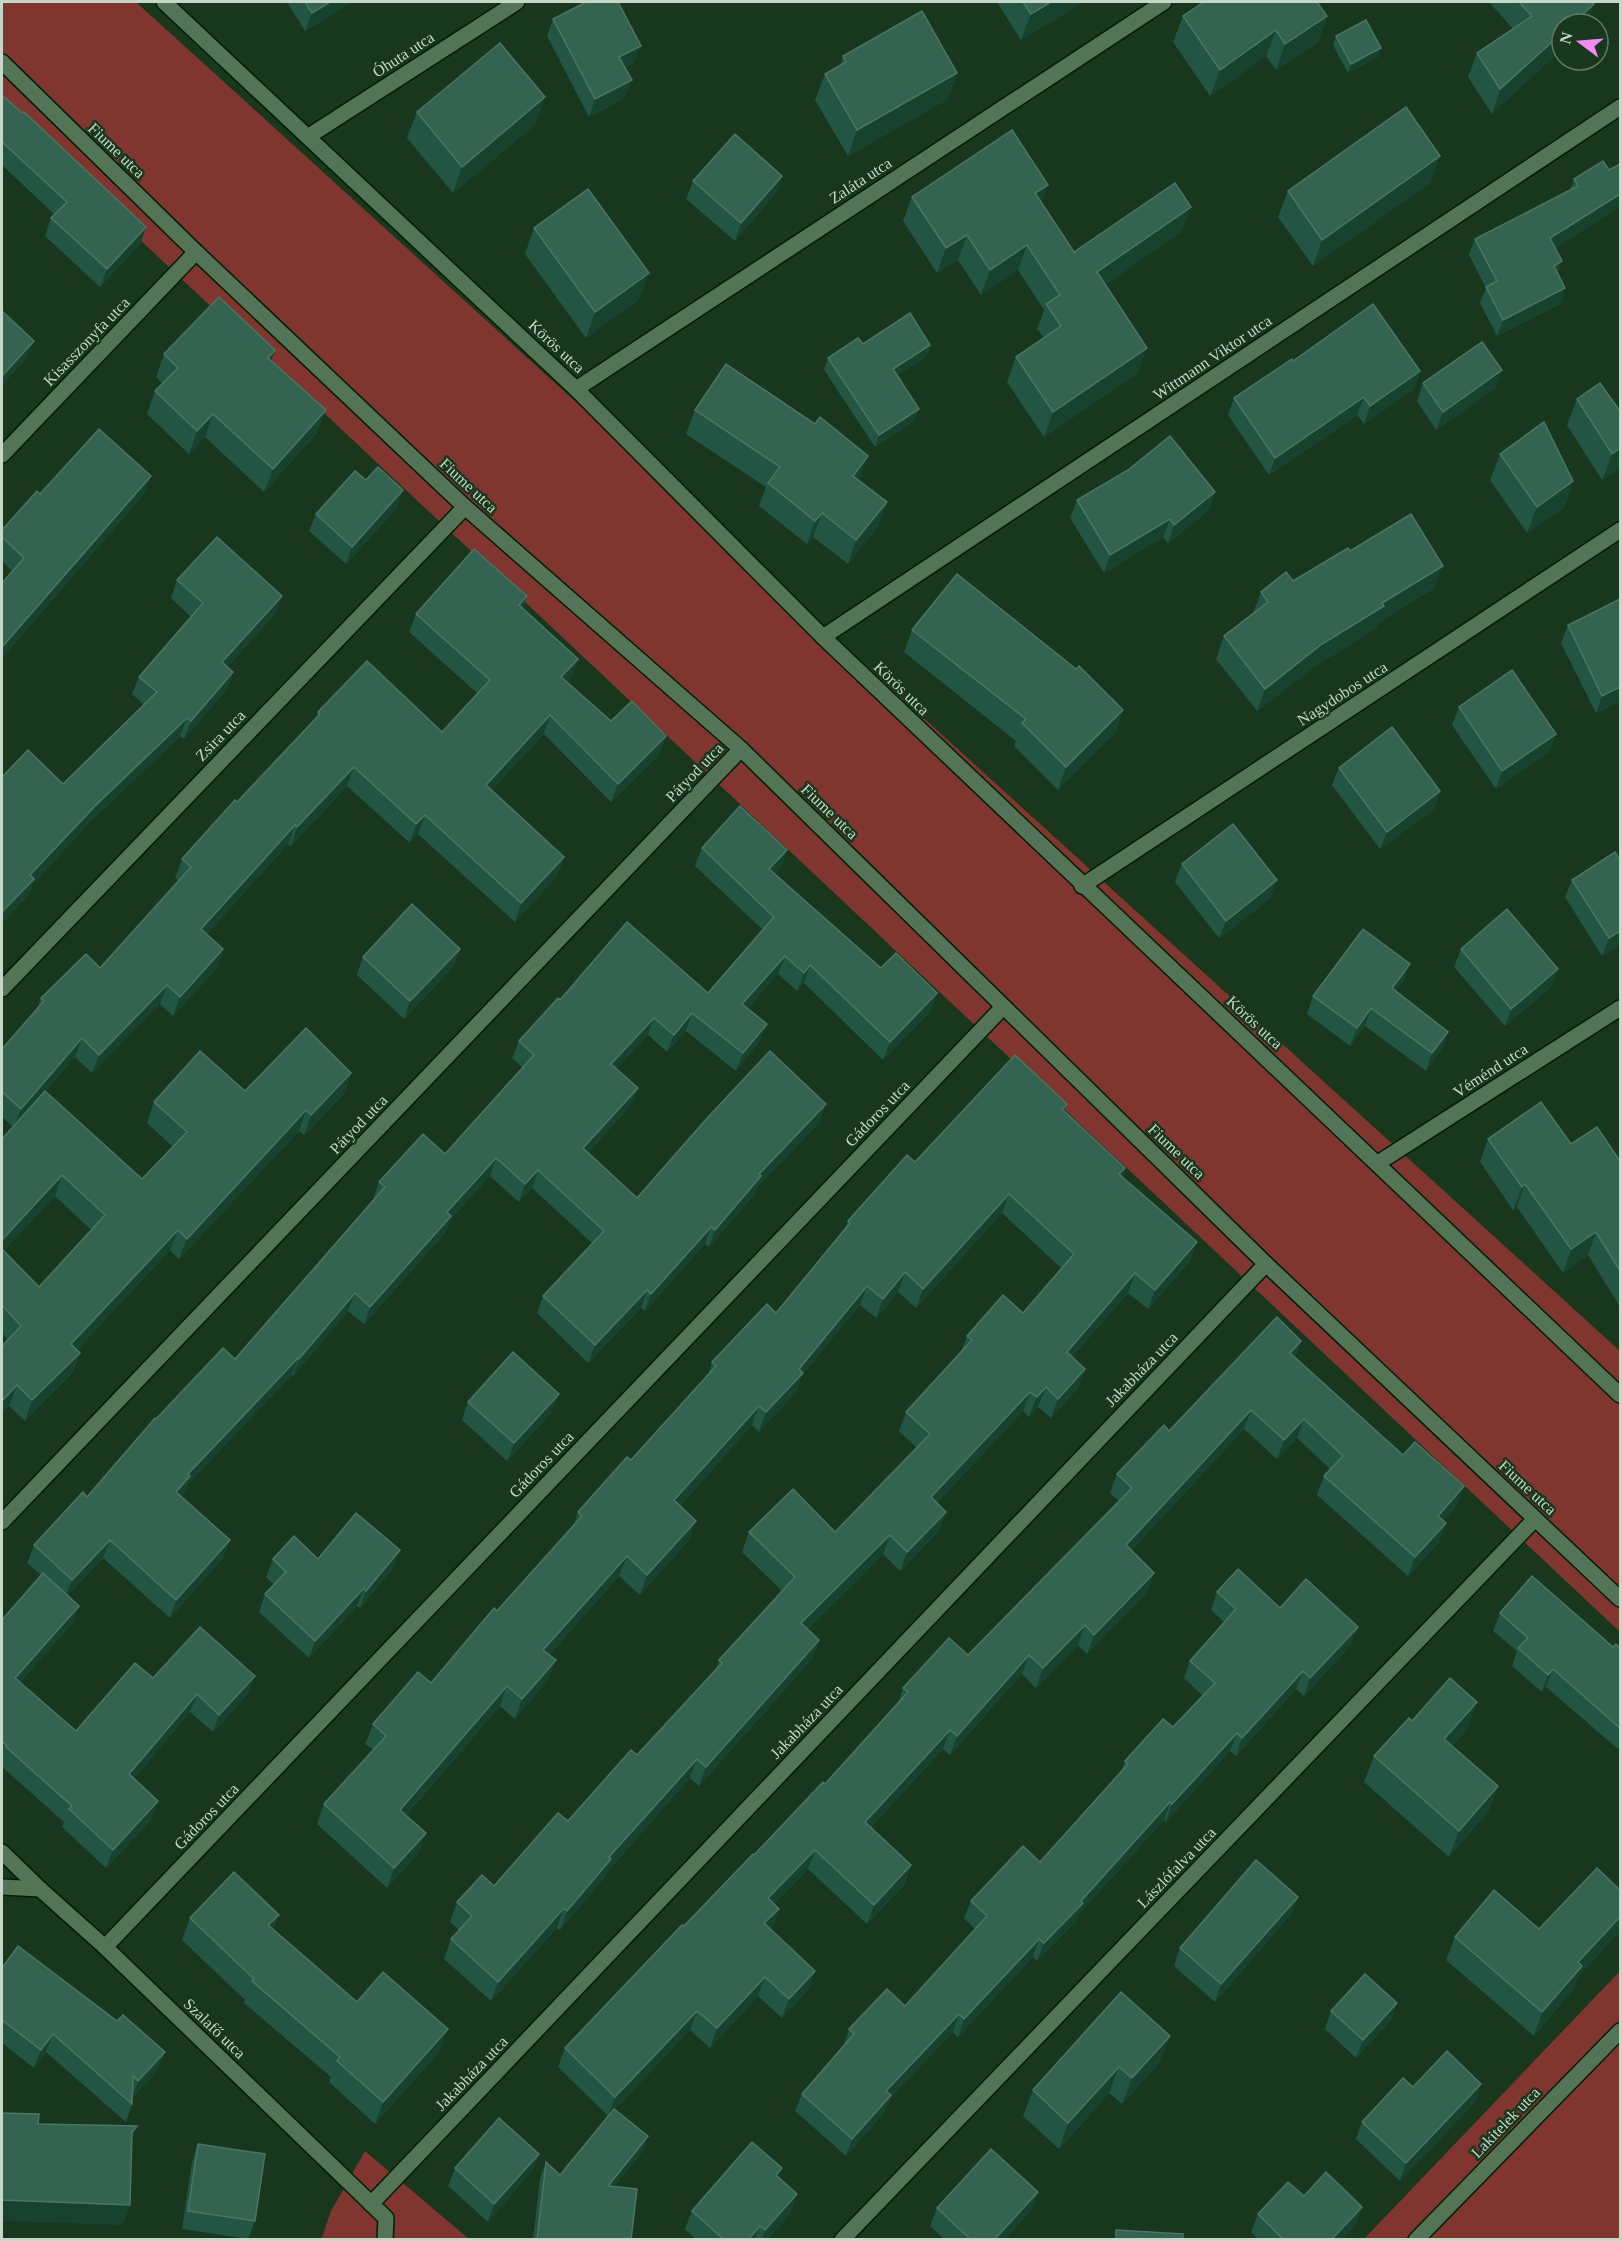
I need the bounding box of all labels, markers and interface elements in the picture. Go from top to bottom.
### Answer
north arrow [1550,12,1610,72]
street label: Óhuta utca [369,27,437,81]
text: N [1556,30,1576,46]
street label: Fiume utca [85,119,148,181]
street label: Zaláta utca [826,154,895,207]
street label: Kisasszonyfa utca [40,294,133,390]
street label: Wittmann Viktor utca [1150,312,1274,403]
street label: Körös utca [525,316,588,376]
street label: Fiume utca [437,455,501,516]
street label: Körös utca [871,658,933,719]
street label: Nagydobos utca [1294,658,1391,730]
street label: Zsira utca [192,707,249,764]
street label: Pátyod utca [662,739,727,806]
street label: Fiume utca [798,780,861,842]
street label: Körös utca [1223,992,1286,1052]
street label: Véménd utca [1450,1040,1530,1101]
street label: Gádoros utca [842,1077,913,1150]
street label: Pátyod utca [326,1091,391,1158]
street label: Fiume utca [1145,1120,1208,1182]
street label: Jakabháza utca [1102,1329,1181,1410]
street label: Gádoros utca [506,1428,577,1501]
street label: Fiume utca [1496,1457,1560,1518]
street label: Jakabháza utca [767,1681,846,1762]
street label: Gádoros utca [171,1780,242,1853]
street label: Lászlófalva utca [1134,1824,1219,1911]
street label: Szalafő utca [180,1995,249,2062]
street label: Jakabháza utca [432,2033,511,2114]
street label: Lakitelek utca [1468,2084,1543,2161]

